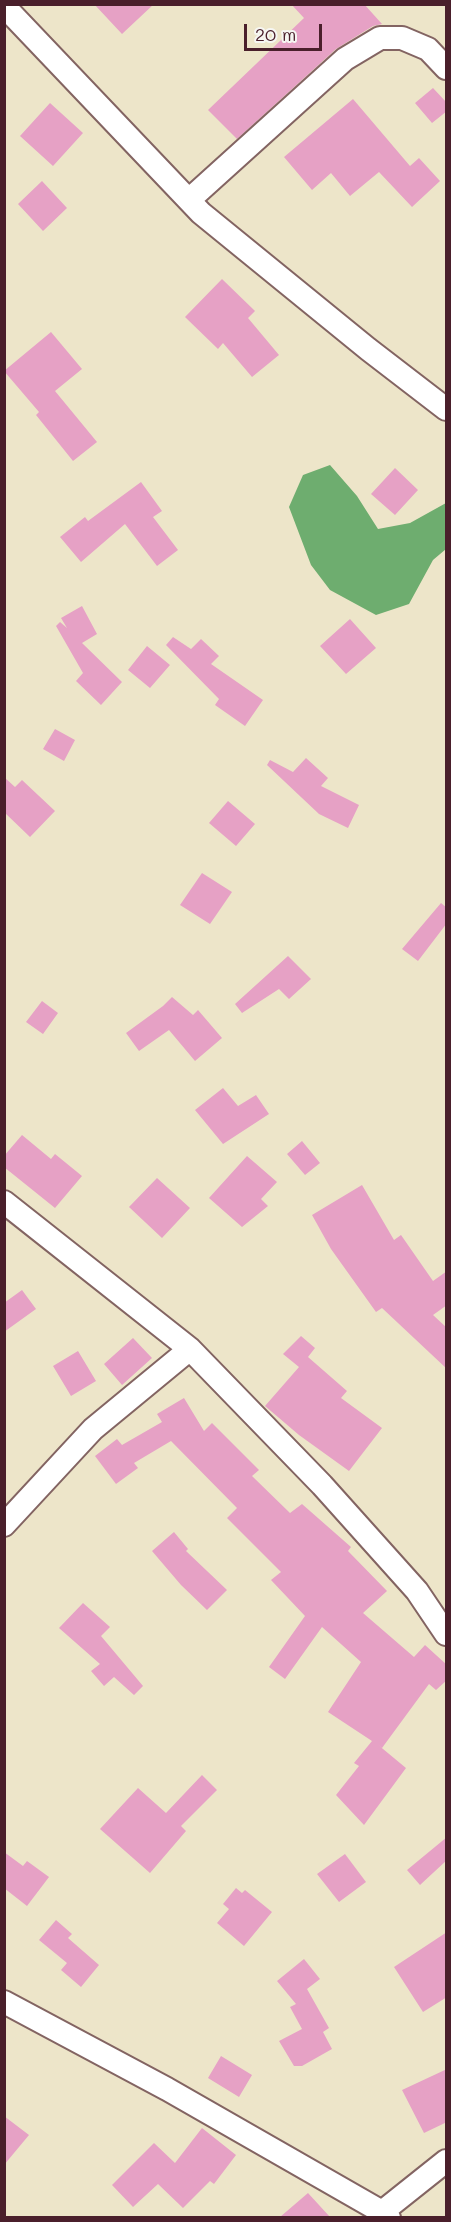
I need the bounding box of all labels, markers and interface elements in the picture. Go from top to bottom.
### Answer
scale bar [247,12,325,50]
text: 20 m [255,22,296,46]

